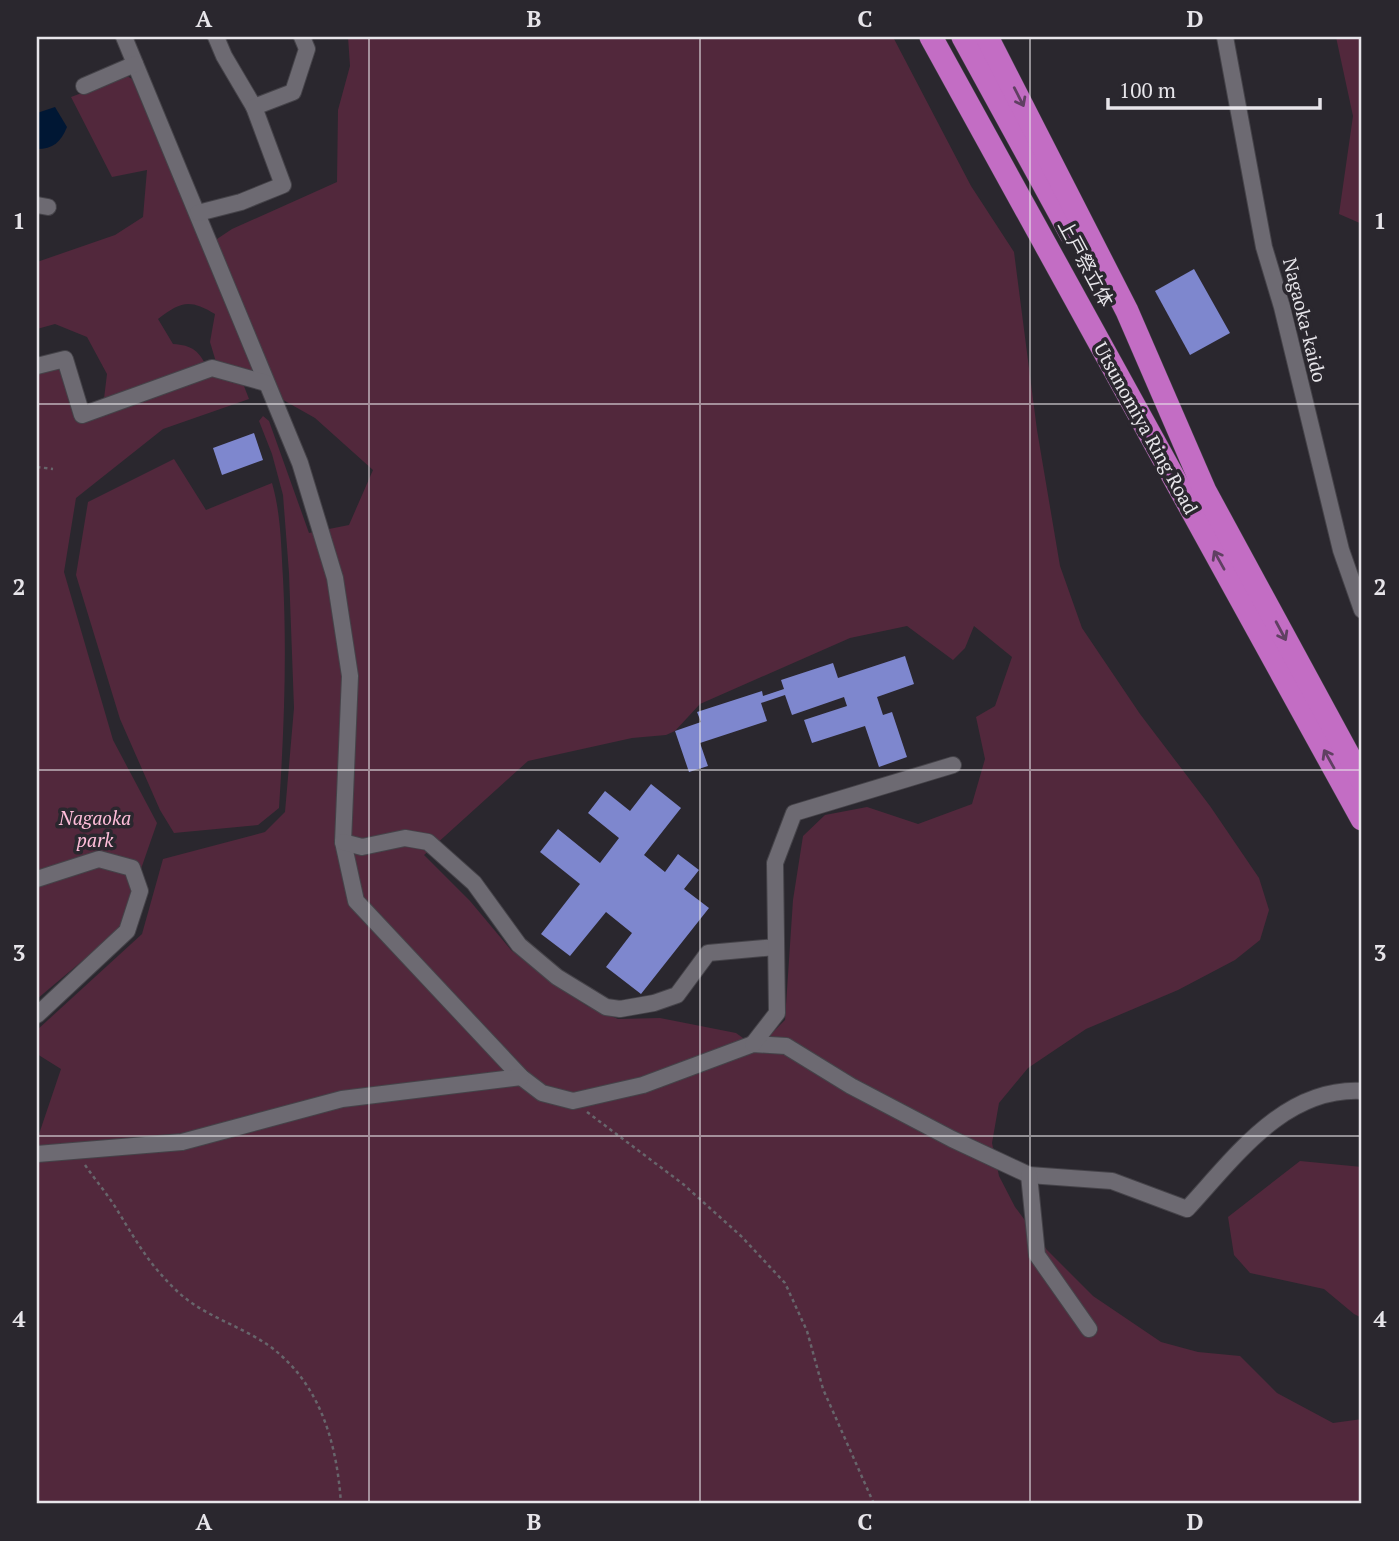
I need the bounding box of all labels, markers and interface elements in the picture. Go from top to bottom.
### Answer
text: A [196,3,213,34]
text: B [527,3,542,34]
text: C [858,3,873,34]
text: D [1187,3,1204,34]
scale bar [1108,66,1320,110]
text: 100 m [1119,76,1176,104]
one-way arrow [1012,86,1026,107]
text: 1 [13,205,26,236]
text: 1 [1374,205,1387,236]
street label: 上戸祭立体 [1053,215,1120,311]
street label: Nagaoka-kaido [1278,255,1333,385]
street label: Utsunomiya Ring Road [1089,337,1204,519]
one-way arrow [1212,550,1226,570]
text: 2 [13,571,26,602]
text: 2 [1374,571,1387,602]
one-way arrow [1275,620,1288,641]
one-way arrow [1322,749,1335,770]
park label: Nagaoka park [58,805,131,852]
text: 3 [13,937,26,968]
text: 3 [1374,937,1387,968]
text: 4 [13,1303,26,1334]
text: 4 [1374,1303,1387,1334]
text: A [196,1506,213,1537]
text: B [527,1506,542,1537]
text: C [858,1506,873,1537]
text: D [1187,1506,1204,1537]

